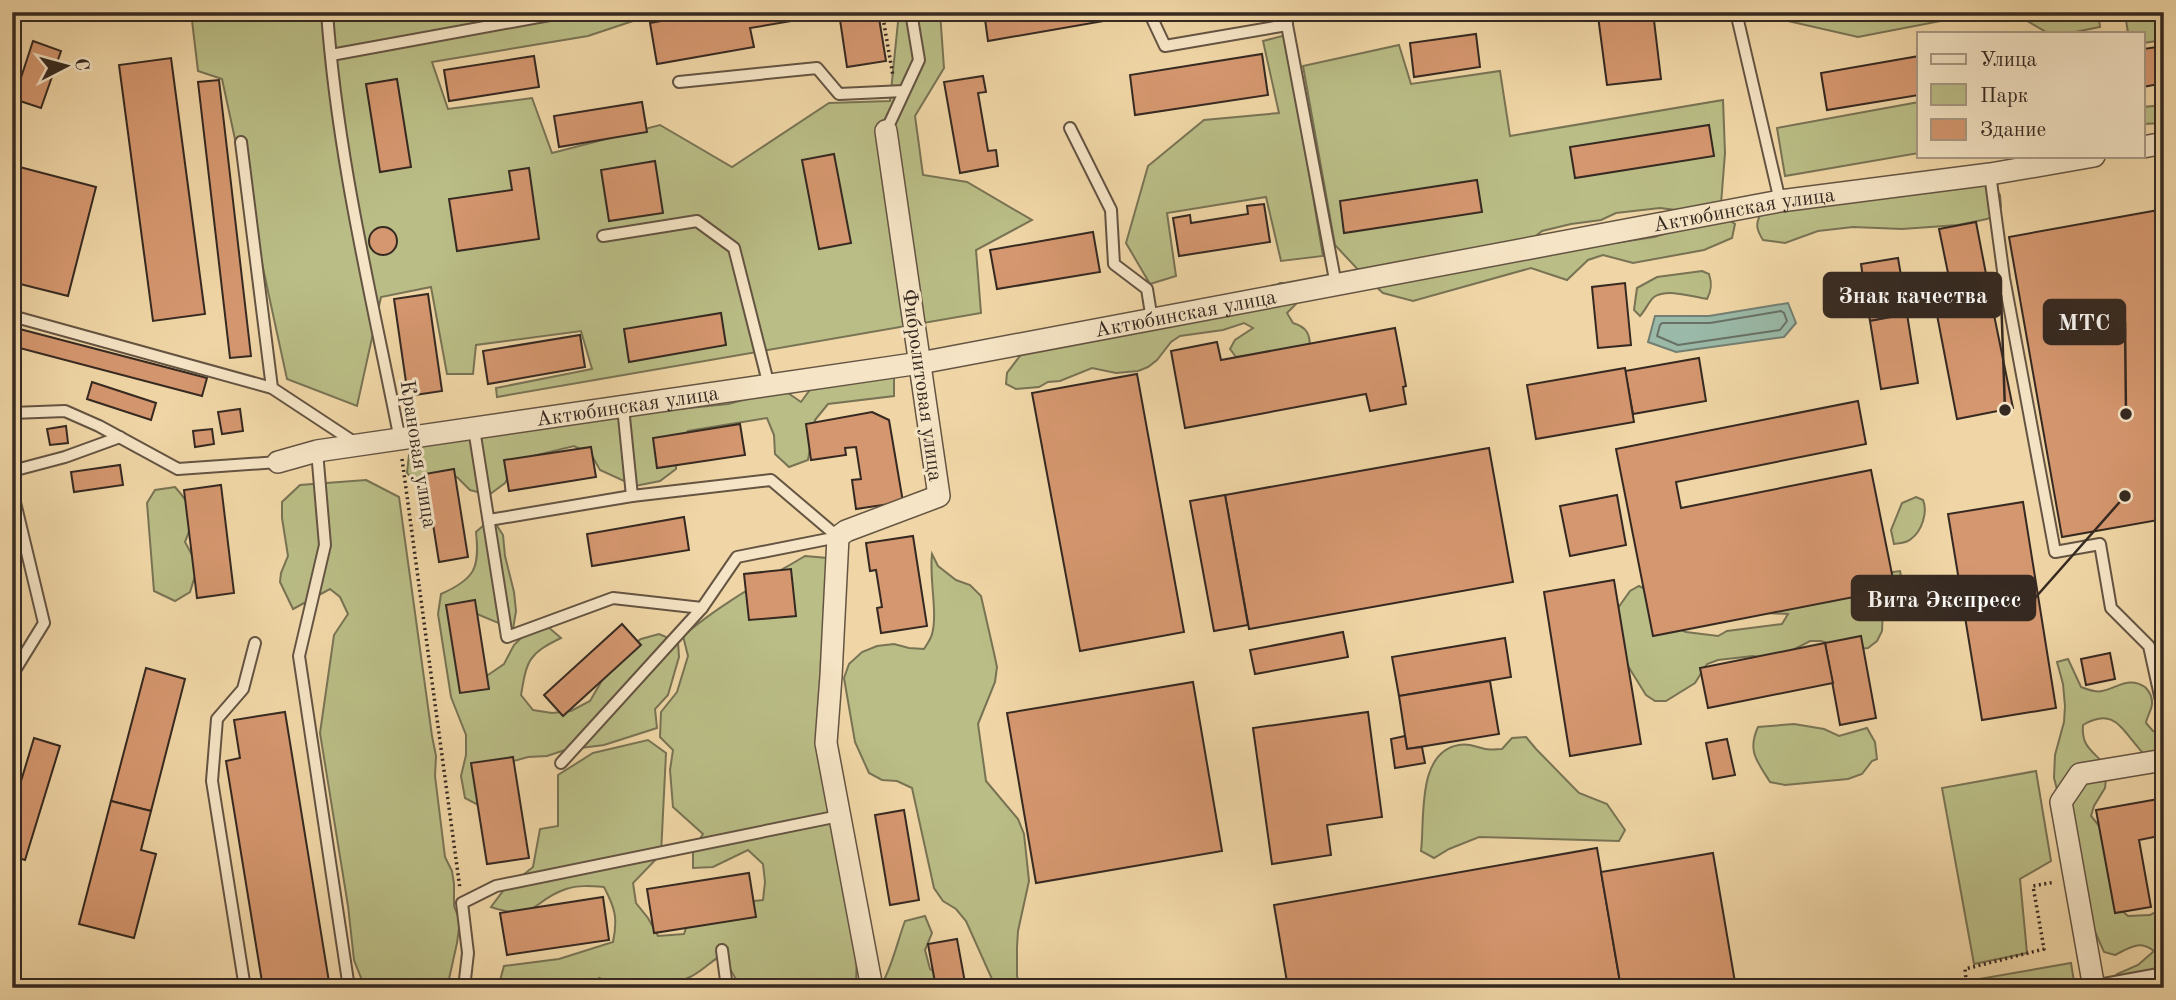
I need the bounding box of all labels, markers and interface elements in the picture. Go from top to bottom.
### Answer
north arrow [32,32,102,102]
legend [1917,32,2144,158]
text: Улица [1980,50,2037,71]
text: С [70,57,91,72]
text: Парк [1980,86,2029,107]
text: Здание [1980,120,2046,141]
street label: Актюбинская улица [1651,185,1836,237]
callout: Знак качества [1824,273,2001,317]
text: Знак качества [1838,285,1988,308]
street label: Актюбинская улица [1093,287,1278,342]
street label: Фибролитовая улица [898,288,945,483]
callout: МТС [2044,300,2125,344]
text: МТС [2058,312,2110,335]
street label: Крановая улица [395,379,440,530]
street label: Актюбинская улица [535,384,720,431]
callout: Вита Экспресс [1852,576,2035,620]
text: Вита Экспресс [1867,589,2021,612]

